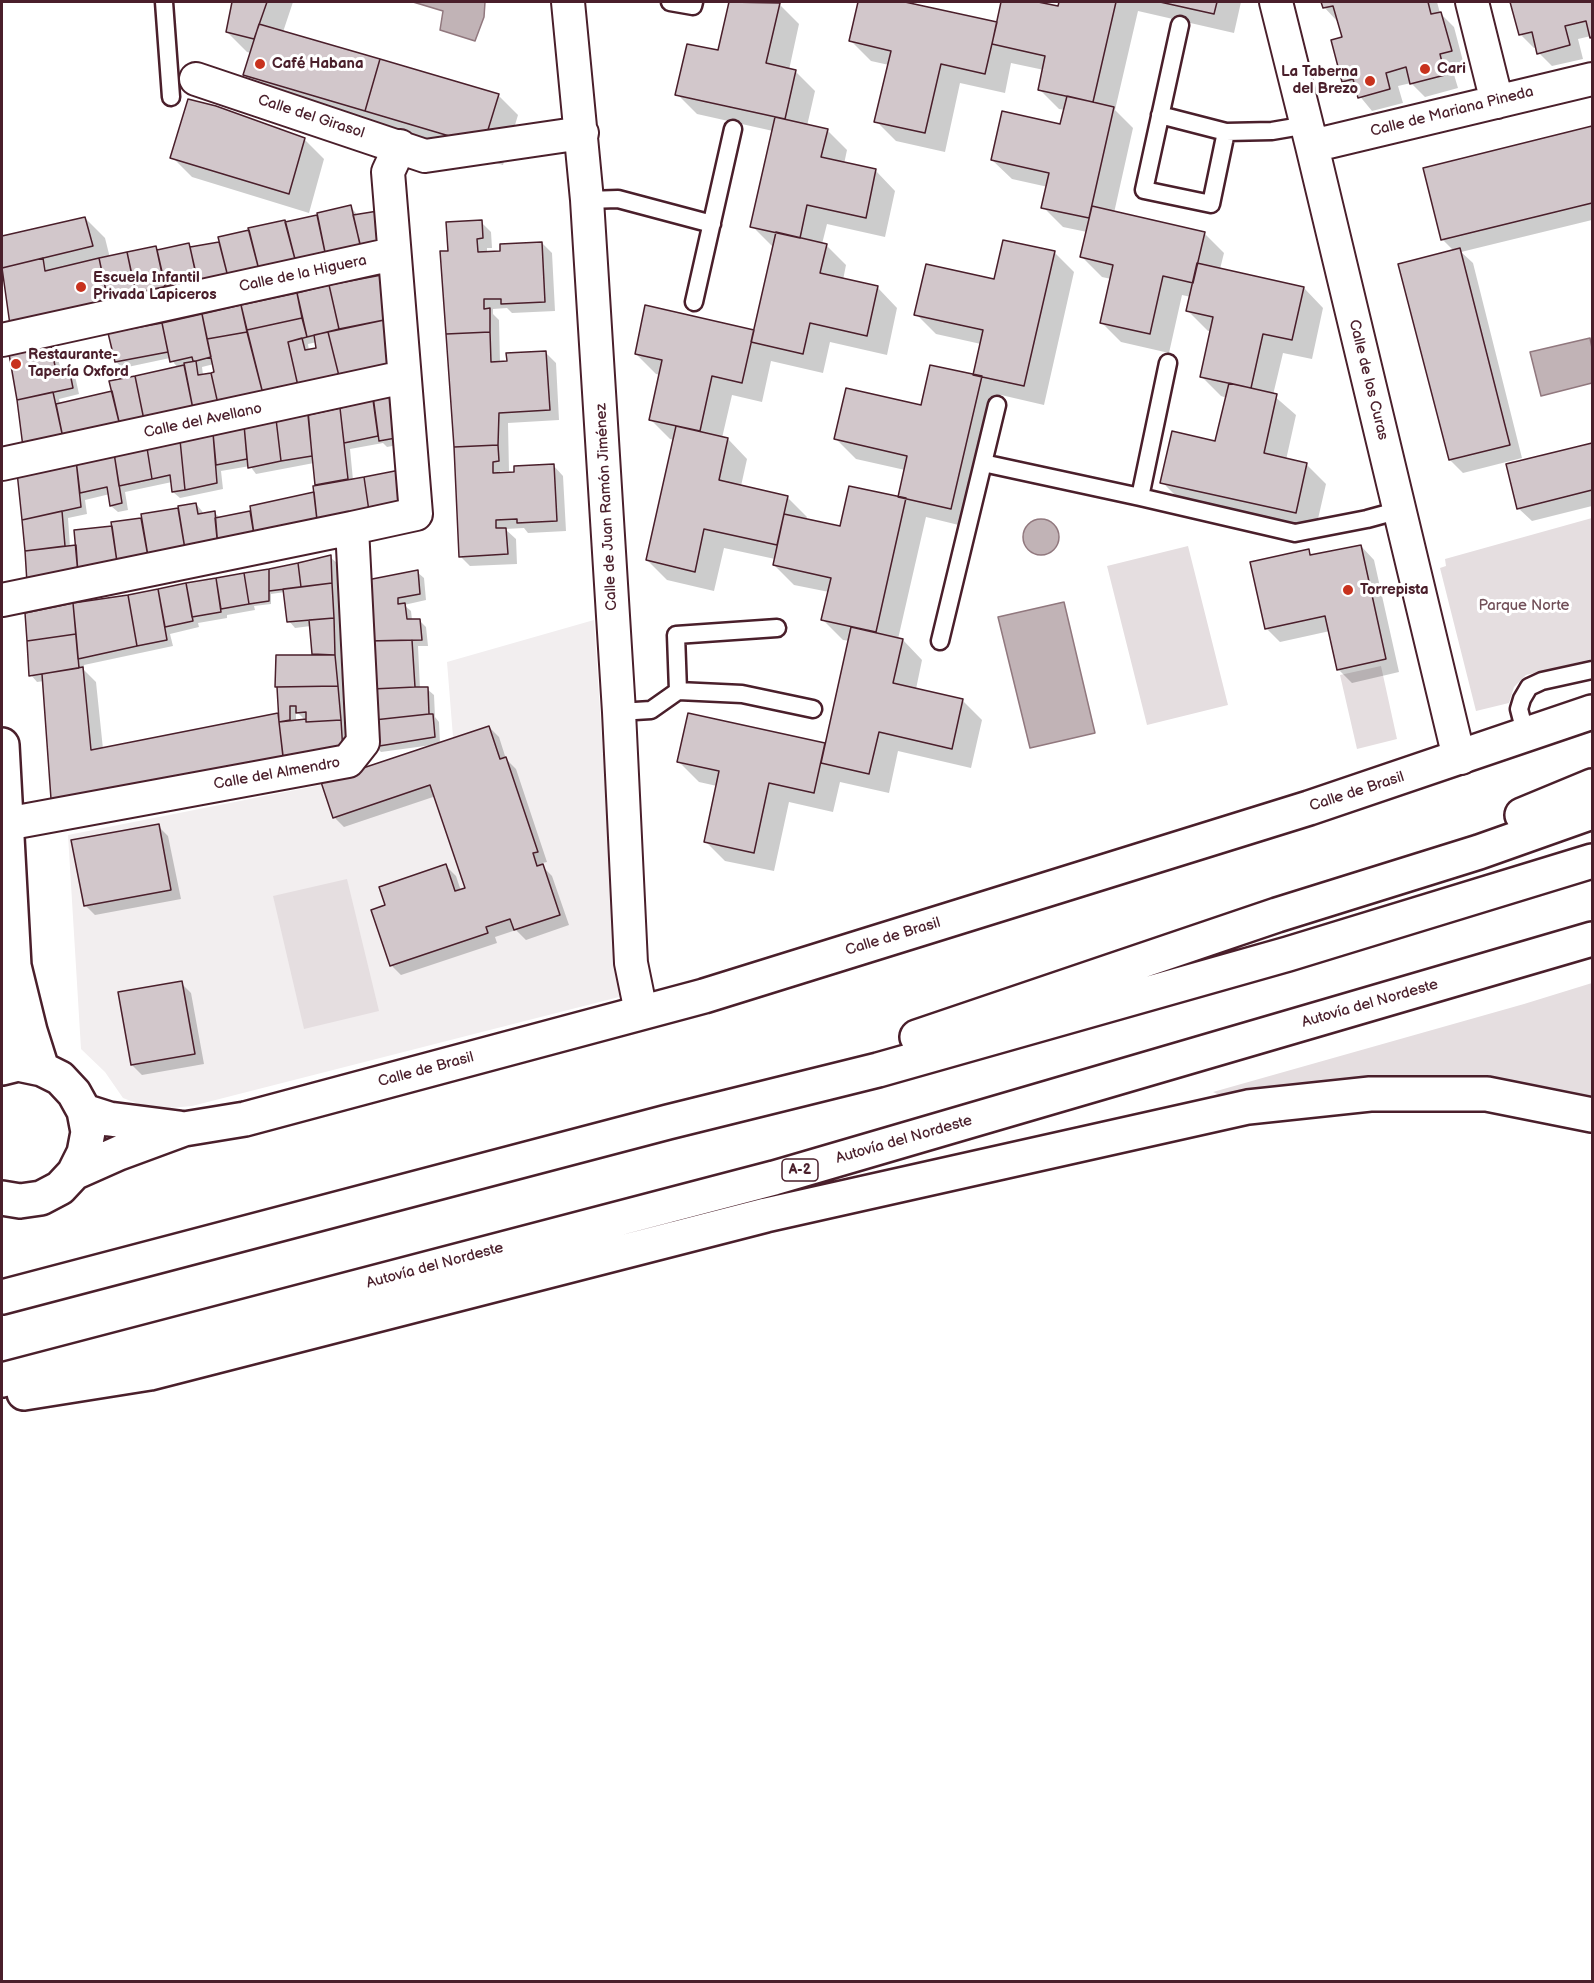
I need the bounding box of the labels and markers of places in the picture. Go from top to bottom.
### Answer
place label: Café Habana [272,55,363,73]
marker: Café Habana [253,57,267,71]
place label: Cari [1437,60,1466,78]
marker: Cari [1418,62,1432,76]
place label: La Taberna del Brezo [1281,63,1358,98]
marker: La Taberna del Brezo [1363,74,1377,88]
place label: Escuela Infantil Privada Lapiceros [93,269,217,304]
marker: Escuela Infantil Privada Lapiceros [74,280,88,294]
place label: Restaurante- Tapería Oxford [28,346,129,381]
marker: Restaurante- Tapería Oxford [9,357,23,371]
place label: Torrepista [1360,581,1429,599]
marker: Torrepista [1341,583,1355,597]

